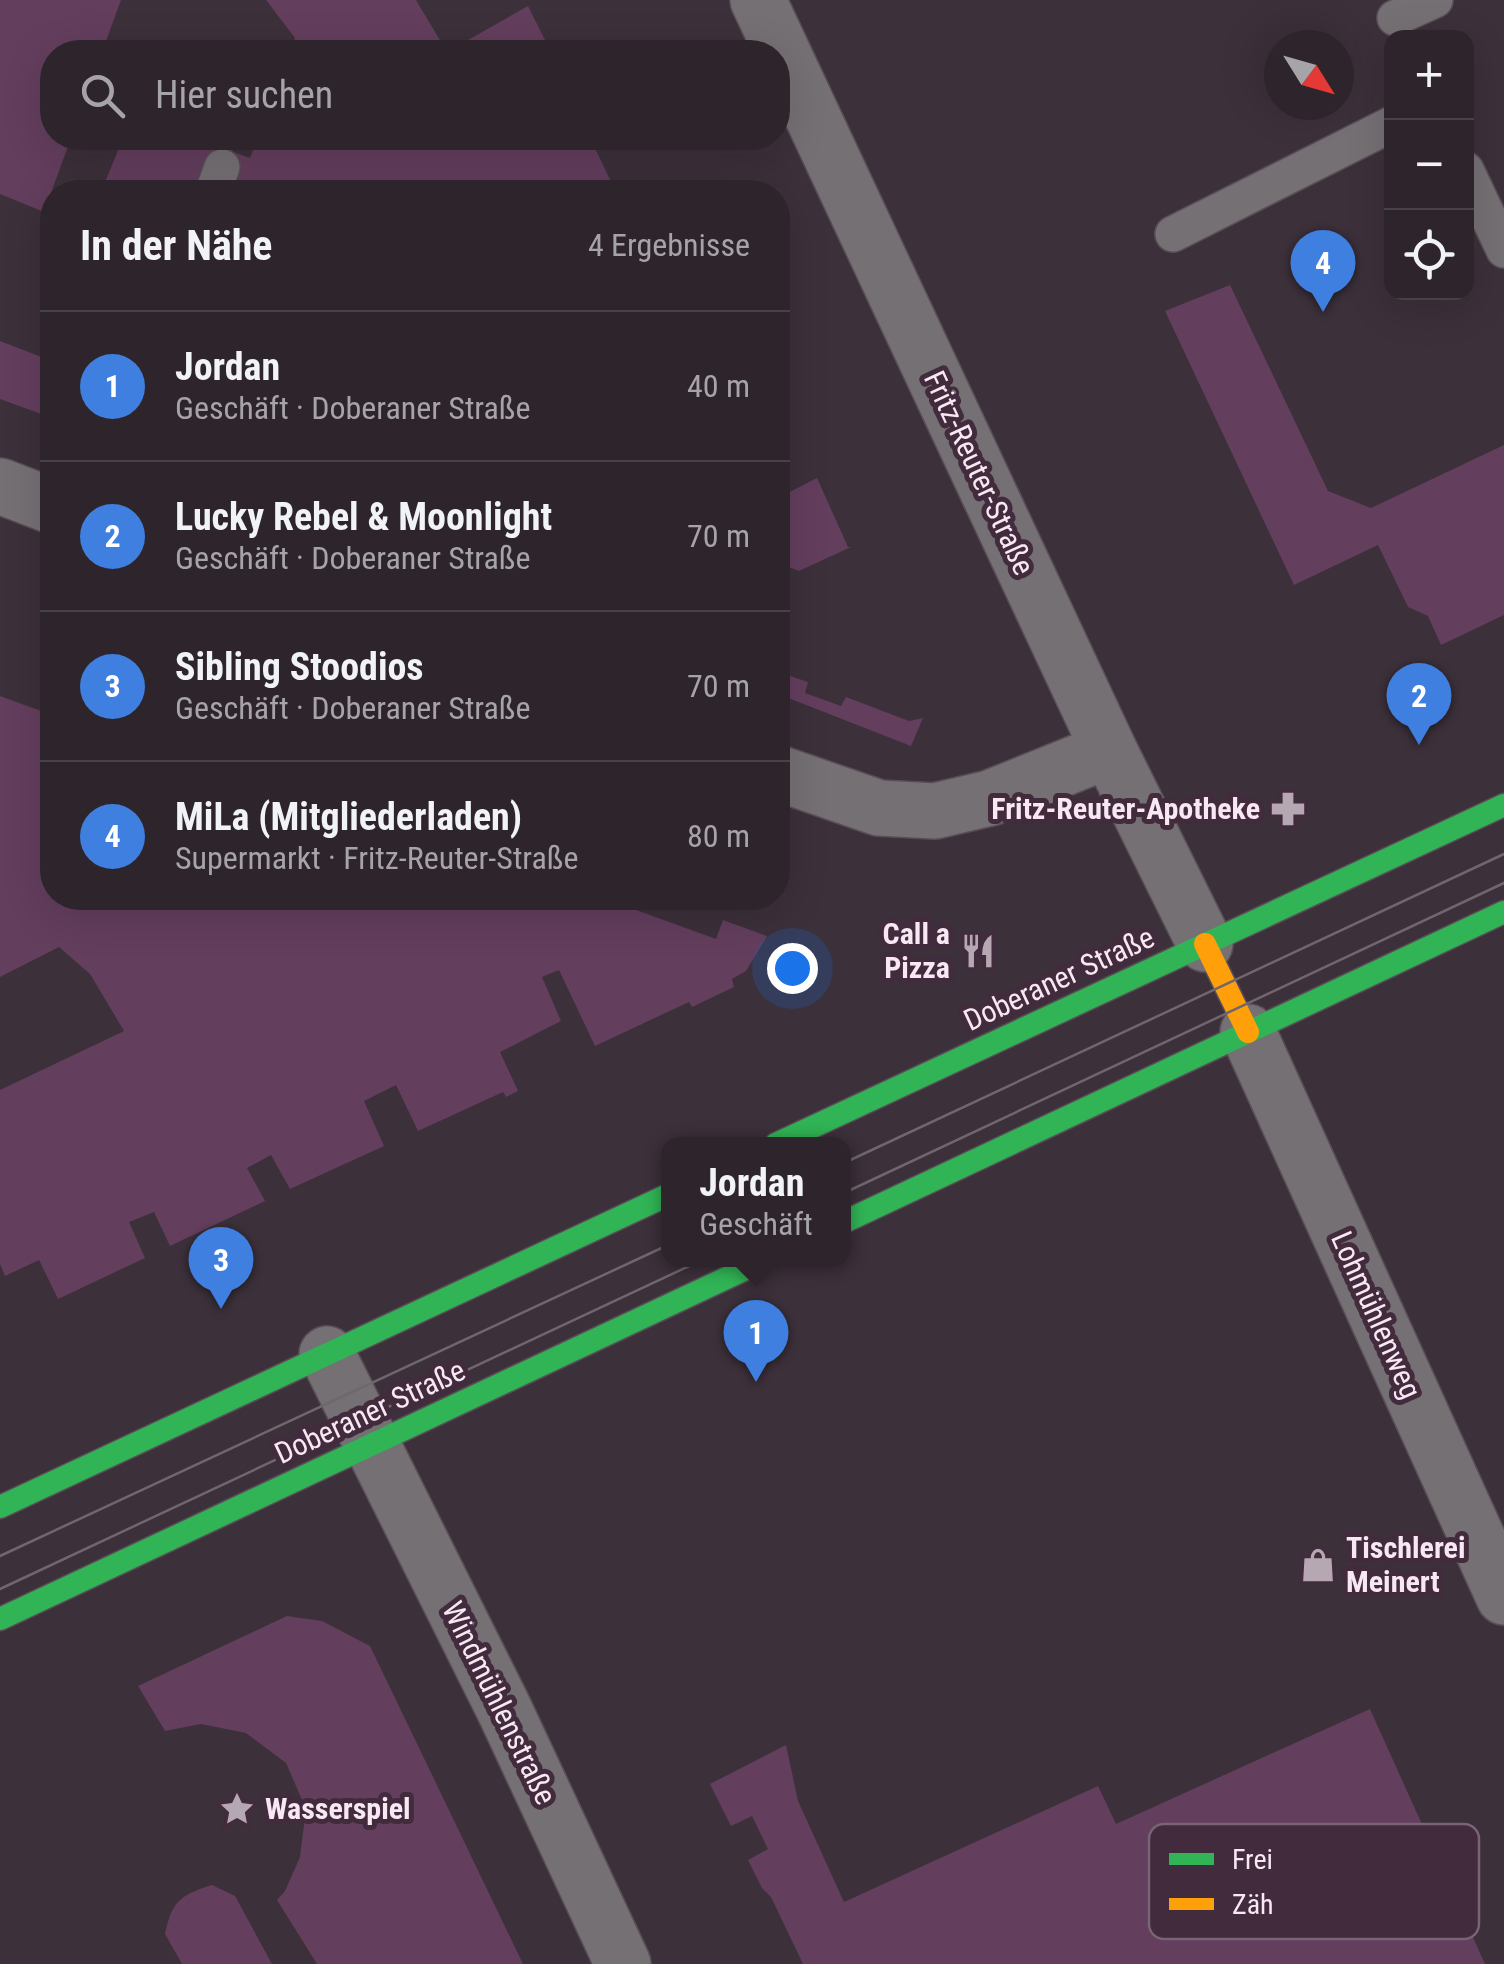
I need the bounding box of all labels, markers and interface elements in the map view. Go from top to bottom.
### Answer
north arrow [1264,30,1354,120]
map controls [1384,30,1474,300]
button: + [1384,30,1474,120]
search box [40,40,790,150]
icon: search [75,68,130,123]
text: Hier suchen [155,73,333,117]
button: − [1384,120,1474,210]
button: locate [1384,210,1474,300]
text: In der Nähe [80,221,272,270]
text: 4 Ergebnisse [588,226,750,264]
pin: 4 [1290,230,1356,312]
text: Jordan [175,345,280,389]
street label: Fritz-Reuter-Straße [917,365,1042,580]
text: 1 [104,367,121,405]
text: 40 m [687,367,750,405]
text: Geschäft · Doberaner Straße [175,389,531,427]
text: Lucky Rebel & Moonlight [175,495,552,539]
text: 2 [104,517,121,555]
text: 70 m [687,517,750,555]
text: Geschäft · Doberaner Straße [175,539,531,577]
text: Sibling Stoodios [175,645,424,689]
pin: 2 [1386,662,1452,745]
text: 3 [104,667,121,705]
text: 70 m [687,667,750,705]
text: Geschäft · Doberaner Straße [175,689,531,727]
pharmacy icon: Fritz-Reuter-Apotheke [1269,790,1307,828]
place label: Fritz-Reuter-Apotheke [991,791,1260,826]
text: MiLa (Mitgliederladen) [175,795,522,839]
text: 4 [104,817,121,855]
text: 80 m [687,817,750,855]
text: Supermarkt · Fritz-Reuter-Straße [175,839,579,877]
place label: Call a Pizza [883,916,950,985]
street label: Doberaner Straße [958,919,1159,1038]
restaurant icon: Call a Pizza [959,932,997,970]
your location [767,943,818,994]
popup [661,1137,851,1267]
text: Jordan [699,1161,804,1205]
text: Geschäft [699,1205,813,1243]
pin: 3 [188,1226,254,1309]
street label: Lohmühlenweg [1324,1226,1429,1404]
pin: 1 [724,1300,788,1382]
street label: Doberaner Straße [269,1352,470,1471]
place label: Tischlerei Meinert [1346,1530,1466,1599]
shop icon: Tischlerei Meinert [1299,1546,1337,1584]
street label: Windmühlenstraße [435,1596,564,1810]
place icon: Wasserspiel [218,1790,256,1828]
place label: Wasserspiel [265,1791,411,1826]
legend [1149,1824,1479,1939]
text: Frei [1232,1843,1273,1876]
text: Zäh [1232,1888,1274,1921]

